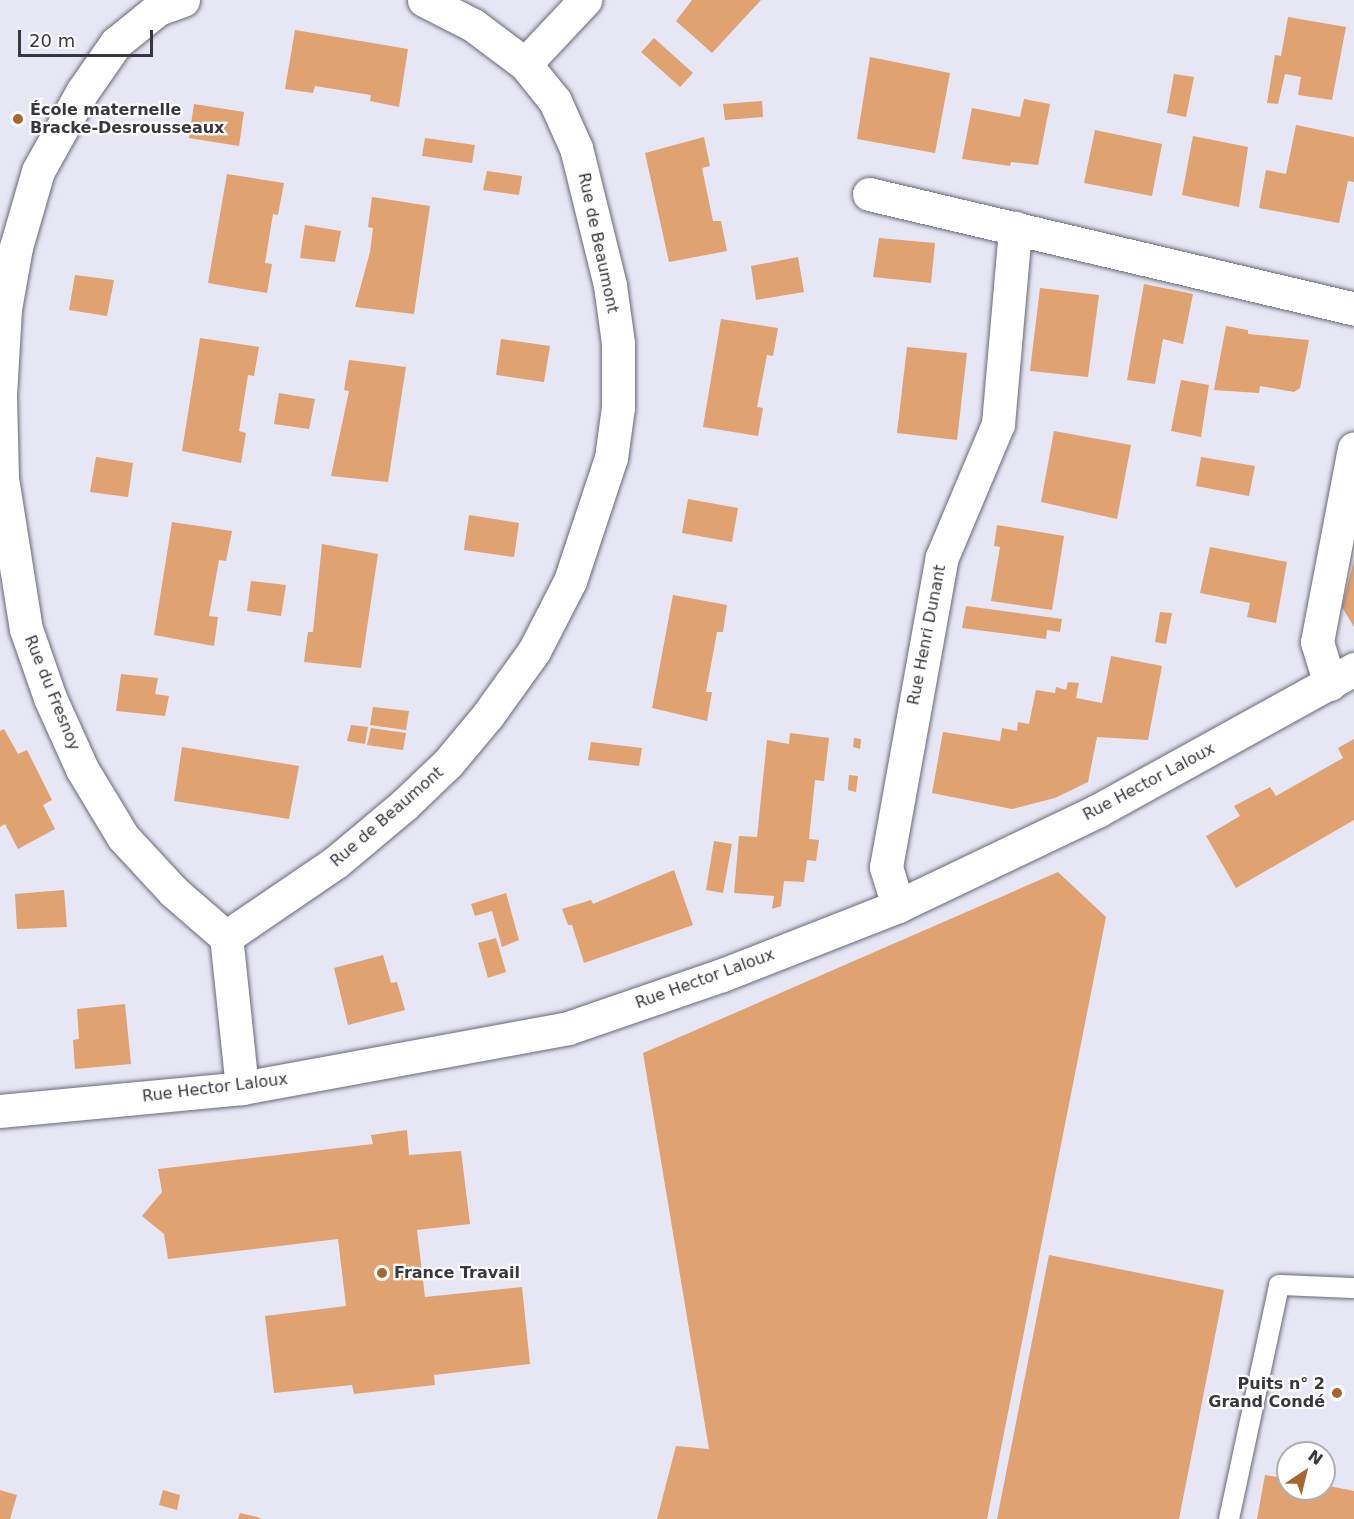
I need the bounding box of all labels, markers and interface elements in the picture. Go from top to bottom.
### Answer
scale bar [21,18,156,56]
text: 20 m [29,30,75,51]
place label: École maternelle Bracke-Desrousseaux [30,100,224,138]
marker: École maternelle Bracke-Desrousseaux [11,112,25,126]
street label: Rue de Beaumont [574,171,622,315]
street label: Rue Henri Dunant [904,563,950,707]
street label: Rue du Fresnoy [20,633,84,753]
street label: Rue Hector Laloux [1080,739,1218,825]
street label: Rue de Beaumont [327,763,447,871]
street label: Rue Hector Laloux [633,945,777,1013]
street label: Rue Hector Laloux [141,1070,289,1106]
place label: France Travail [394,1263,520,1283]
marker: France Travail [375,1266,389,1280]
place label: Puits n° 2 Grand Condé [1208,1374,1325,1412]
marker: Puits n° 2 Grand Condé [1330,1386,1344,1400]
north arrow [1276,1441,1336,1501]
text: N [1305,1446,1326,1469]

